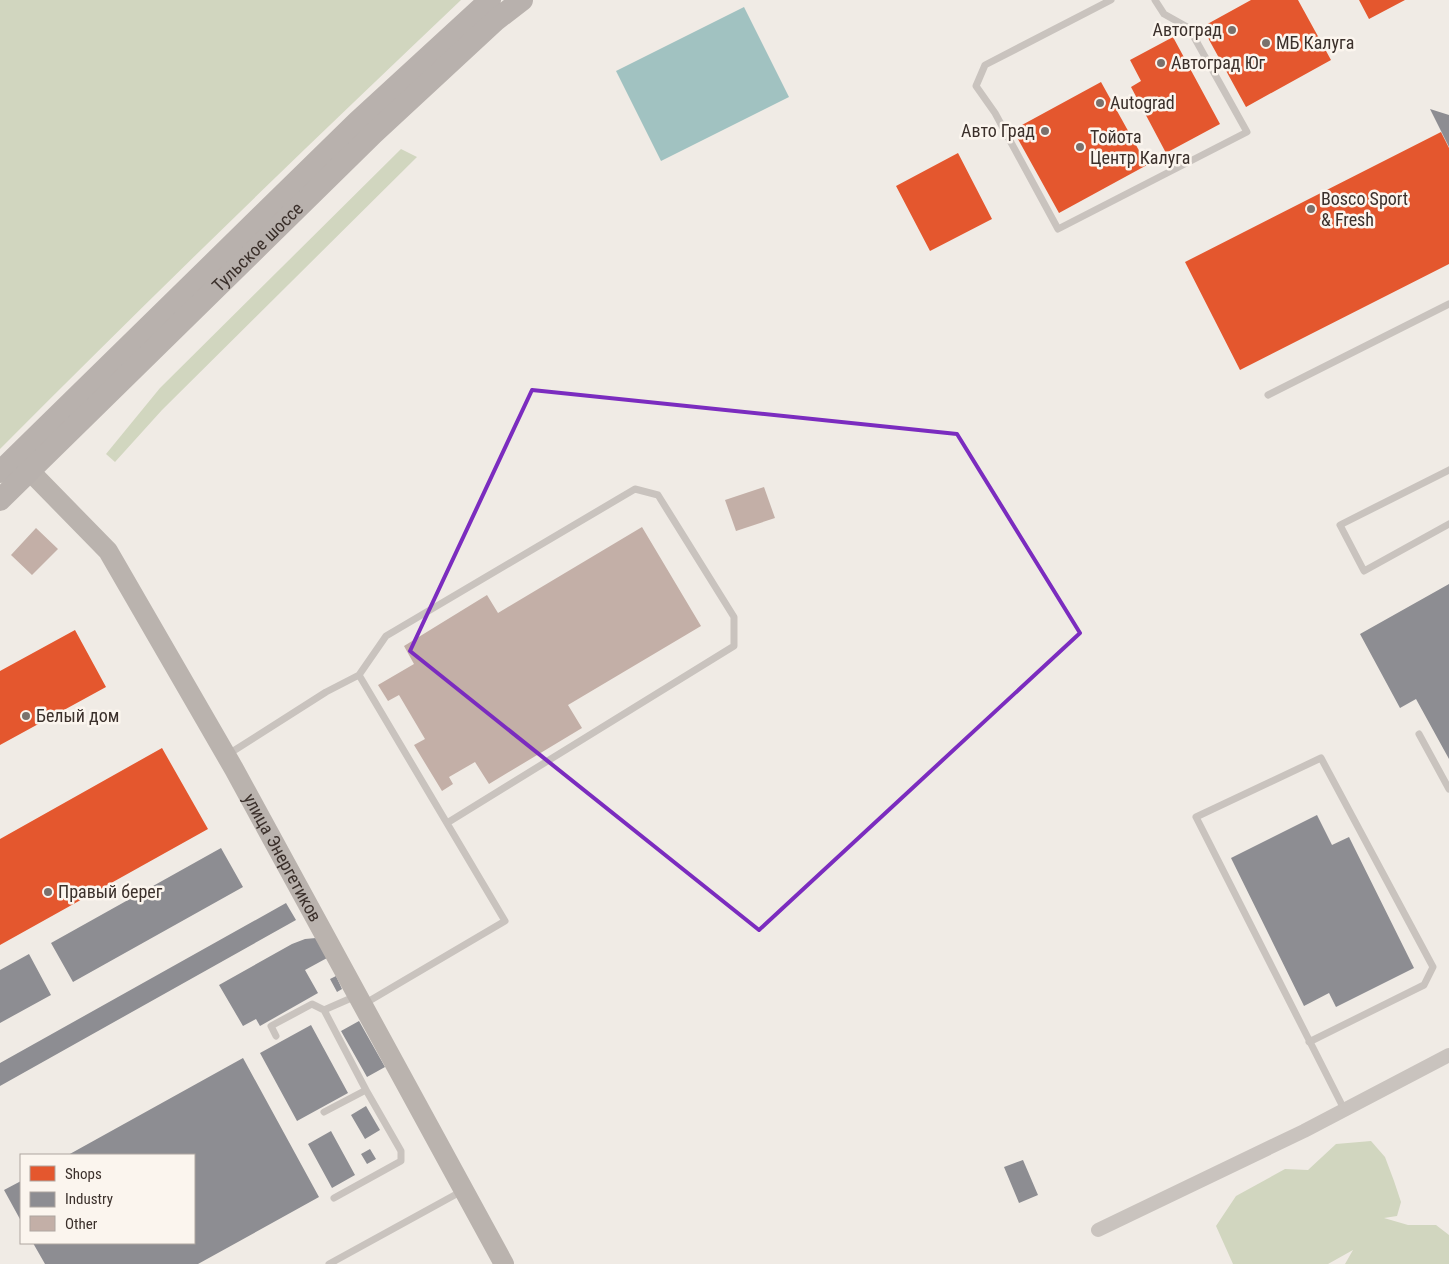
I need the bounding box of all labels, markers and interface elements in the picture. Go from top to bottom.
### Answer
place label: Автоград [1153,19,1222,40]
marker: Автоград [1226,24,1238,36]
place label: МБ Калуга [1276,32,1354,53]
marker: МБ Калуга [1260,37,1272,49]
place label: Автоград Юг [1171,52,1265,73]
marker: Автоград Юг [1155,57,1167,69]
place label: Autograd [1110,92,1175,113]
marker: Autograd [1094,97,1106,109]
place label: Авто Град [961,120,1035,141]
marker: Авто Град [1039,125,1051,137]
place label: Тойота Центр Калуга [1090,126,1190,168]
marker: Тойота Центр Калуга [1074,141,1086,153]
place label: Bosco Sport & Fresh [1321,188,1408,230]
street label: Тульское шоссе [208,198,307,296]
marker: Bosco Sport & Fresh [1305,203,1317,215]
place label: Белый дом [36,705,119,726]
marker: Белый дом [20,710,32,722]
street label: улица Энергетиков [239,790,326,925]
place label: Правый берег [58,881,163,902]
marker: Правый берег [42,886,54,898]
legend [20,1154,195,1244]
text: Shops [65,1165,102,1183]
text: Industry [65,1190,113,1208]
text: Other [65,1215,98,1233]

